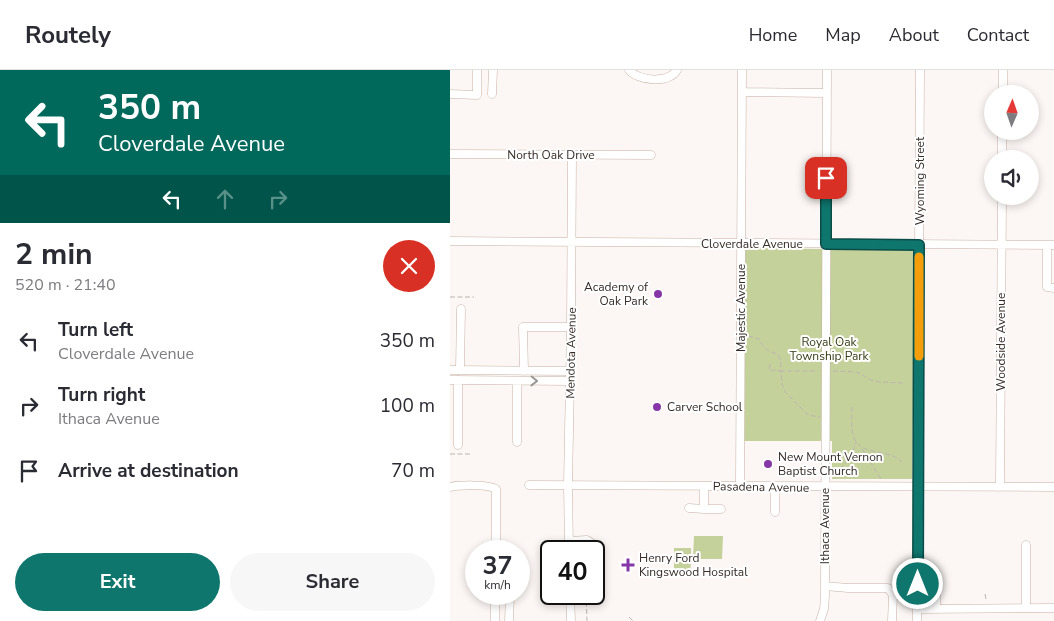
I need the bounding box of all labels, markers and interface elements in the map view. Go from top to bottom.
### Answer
text: Routely [25,19,111,51]
text: Home [749,23,797,47]
text: Map [825,23,861,47]
text: About [889,23,939,47]
text: Contact [967,23,1029,47]
text: 350 m [98,84,201,131]
north arrow [984,85,1039,140]
map controls [984,85,1039,205]
icon: left [15,90,80,155]
text: Cloverdale Avenue [98,129,285,159]
street label: Wyoming Street [912,136,928,225]
street label: North Oak Drive [507,147,595,163]
button: sound [984,150,1039,205]
pin [805,157,847,199]
icon: arrive [812,164,840,192]
icon: left [158,185,186,213]
icon: ahead [211,185,239,213]
icon: right [264,185,292,213]
text: 2 min [15,234,93,275]
street label: Cloverdale Avenue [701,236,803,252]
button: close [383,240,435,292]
street label: Majestic Avenue [733,264,749,352]
text: 520 m · 21:40 [15,274,116,296]
place label: Academy of Oak Park [584,279,649,309]
marker: Academy of Oak Park [652,288,664,300]
street label: Woodside Avenue [993,293,1009,391]
street label: Mendota Avenue [562,307,580,399]
text: Turn left [58,317,133,343]
icon: left [15,327,43,355]
text: 350 m [380,328,435,354]
park label: Royal Oak Township Park [789,334,870,364]
text: Cloverdale Avenue [58,343,194,365]
one-way arrow [530,376,538,386]
text: Turn right [58,382,145,408]
icon: right [15,392,43,420]
text: 100 m [380,393,435,419]
place label: Carver School [667,399,743,415]
marker: Carver School [651,401,663,413]
text: Ithaca Avenue [58,408,160,430]
place label: New Mount Vernon Baptist Church [778,449,883,479]
icon: arrive [15,457,43,485]
text: Arrive at destination [58,458,239,484]
text: 70 m [391,458,435,484]
marker: New Mount Vernon Baptist Church [762,458,774,470]
street label: Pasadena Avenue [713,478,809,496]
street label: Ithaca Avenue [817,488,833,564]
speed limit sign: 40 [540,540,605,605]
text: 37 [482,549,513,583]
place label: Henry Ford Kingswood Hospital [639,550,748,580]
button: Exit [15,553,220,611]
button: Share [230,553,435,611]
position arrow [891,557,943,609]
marker: Henry Ford Kingswood Hospital [621,558,635,572]
text: km/h [484,577,511,593]

